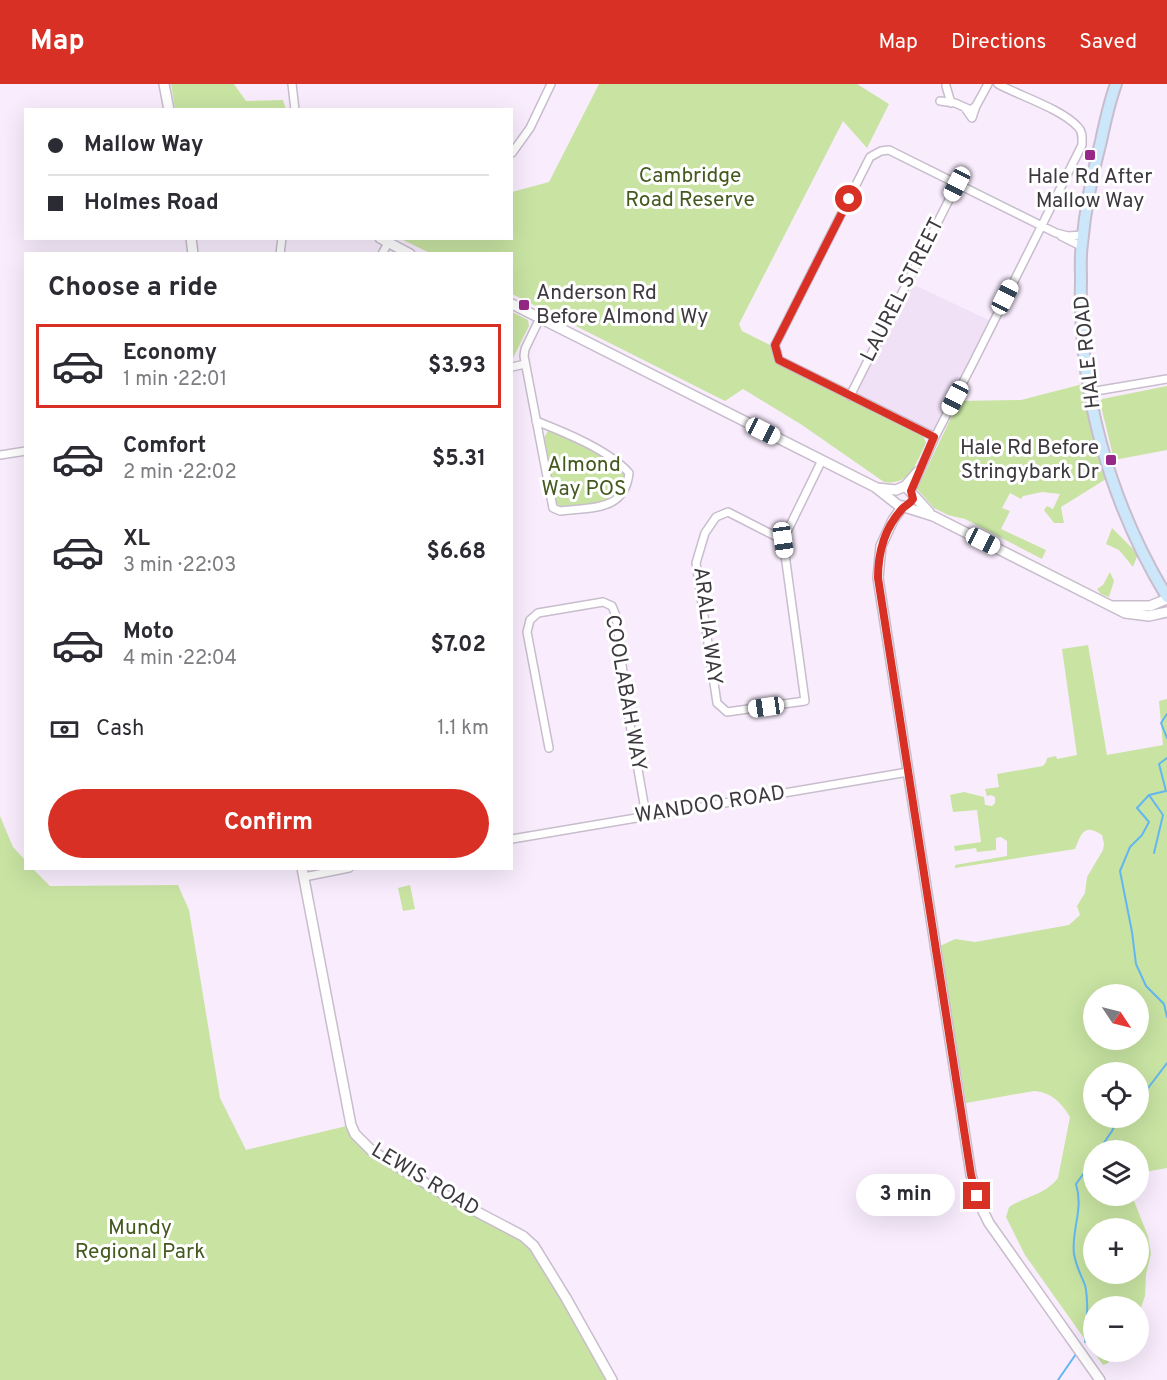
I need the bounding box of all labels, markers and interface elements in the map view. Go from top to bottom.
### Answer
text: Map [30,24,85,60]
text: Map [878,29,918,56]
text: Directions [951,29,1046,56]
text: Saved [1079,29,1137,56]
text: Mallow Way [84,132,203,159]
marker: Hale Rd After Mallow Way [1083,148,1097,162]
park label: Cambridge Road Reserve [625,163,755,214]
car [941,164,973,204]
place label: Hale Rd After Mallow Way [1028,164,1152,215]
route start [835,185,862,212]
text: Holmes Road [84,190,219,217]
street label: LAUREL STREET [855,213,951,367]
text: Choose a ride [48,271,218,305]
car [989,277,1021,317]
place label: Anderson Rd Before Almond Wy [536,280,708,331]
street label: HALE ROAD [1069,294,1107,410]
marker: Anderson Rd Before Almond Wy [517,298,531,312]
icon: car [51,339,105,393]
text: Economy [123,340,217,367]
text: $3.93 [428,353,486,380]
text: 1 min · 22:01 [123,367,227,393]
car [939,378,971,418]
car [743,415,783,447]
icon: car [51,432,105,486]
text: Comfort [123,433,206,460]
place label: Hale Rd Before Stringybark Dr [960,435,1099,486]
text: $5.31 [432,446,486,473]
park label: Almond Way POS [541,452,627,503]
marker: Hale Rd Before Stringybark Dr [1104,453,1118,467]
text: 2 min · 22:02 [123,460,237,486]
car [772,521,794,559]
icon: car [51,525,105,579]
car [963,525,1003,557]
text: XL [123,526,150,553]
text: $6.68 [427,539,486,566]
text: 3 min · 22:03 [123,553,236,579]
street label: ARALIA WAY [686,565,728,687]
street label: COOLABAH WAY [598,613,652,773]
icon: car [51,618,105,672]
text: Moto [123,619,174,646]
text: $7.02 [430,632,486,659]
text: 4 min · 22:04 [123,646,237,672]
car [747,696,785,718]
icon: cash [48,713,81,746]
text: Cash [96,716,145,743]
text: 1.1 km [437,716,489,742]
street label: WANDOO ROAD [633,780,787,830]
button: Confirm [48,789,489,858]
north arrow [1083,984,1149,1050]
map controls [1083,984,1149,1362]
button: locate [1083,1062,1149,1128]
street label: LEWIS ROAD [366,1137,484,1223]
button: layers [1083,1140,1149,1206]
callout: 3 min [857,1175,956,1217]
text: 3 min [879,1182,932,1208]
route end [963,1182,990,1209]
park label: Mundy Regional Park [75,1215,205,1266]
button: + [1083,1218,1149,1284]
button: − [1083,1296,1149,1362]

